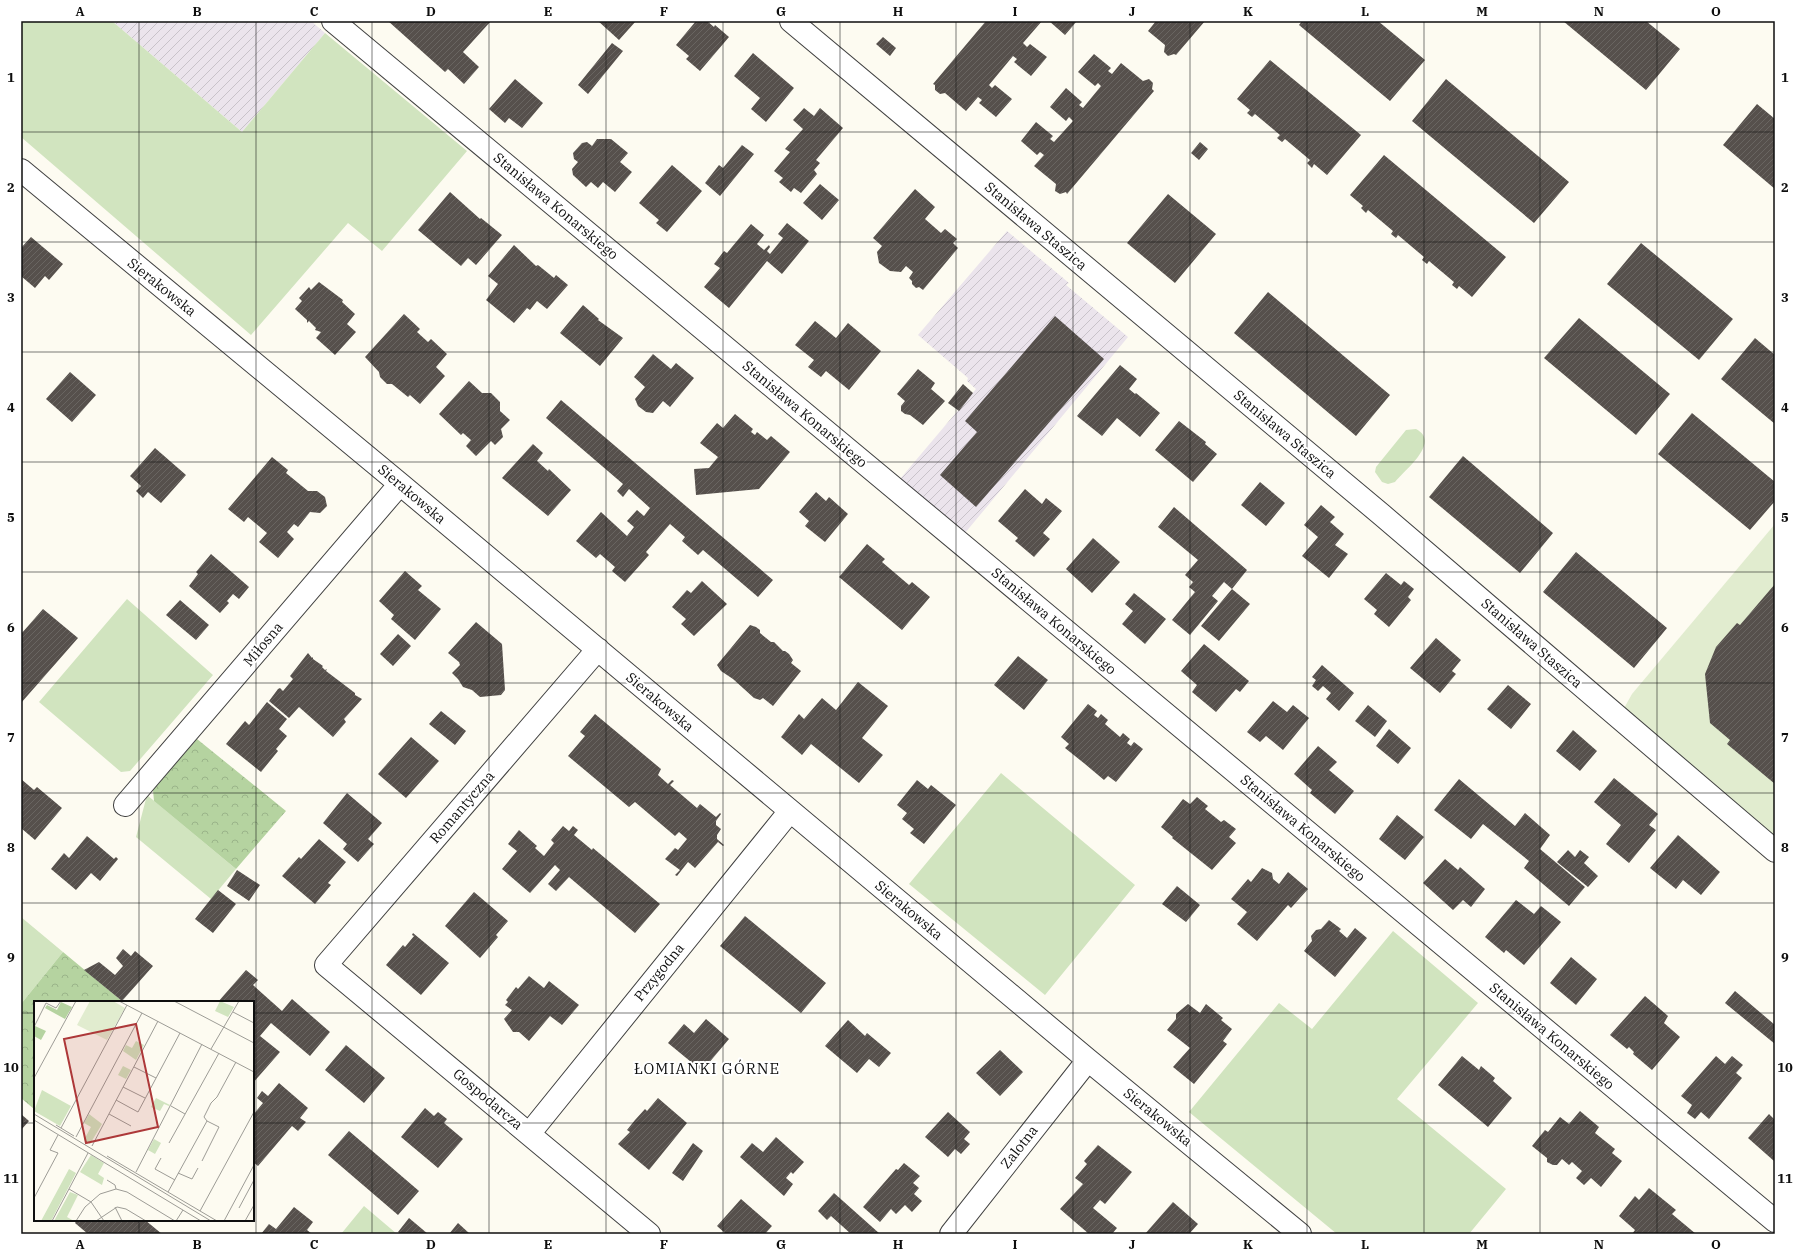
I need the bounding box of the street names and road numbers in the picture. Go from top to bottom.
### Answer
street label: Stanisława Konarskiego [490,149,622,263]
street label: Stanisława Staszica [981,178,1091,274]
street label: Sierakowska [124,254,200,320]
street label: Stanisława Konarskiego [739,357,871,471]
street label: Stanisława Staszica [1230,386,1340,482]
street label: Sierakowska [374,460,450,528]
street label: Stanisława Konarskiego [988,564,1120,678]
street label: Stanisława Staszica [1478,594,1587,692]
street label: Miłosna [239,618,287,670]
street label: Sierakowska [622,668,698,736]
street label: Romantyczna [426,767,499,847]
street label: Stanisława Konarskiego [1237,771,1369,885]
street label: Sierakowska [871,876,947,944]
street label: Przygodna [630,939,688,1005]
street label: Stanisława Konarskiego [1486,979,1618,1093]
street label: Gospodarcza [449,1064,527,1134]
street label: Sierakowska [1120,1084,1196,1150]
street label: Zalotna [996,1121,1042,1172]

